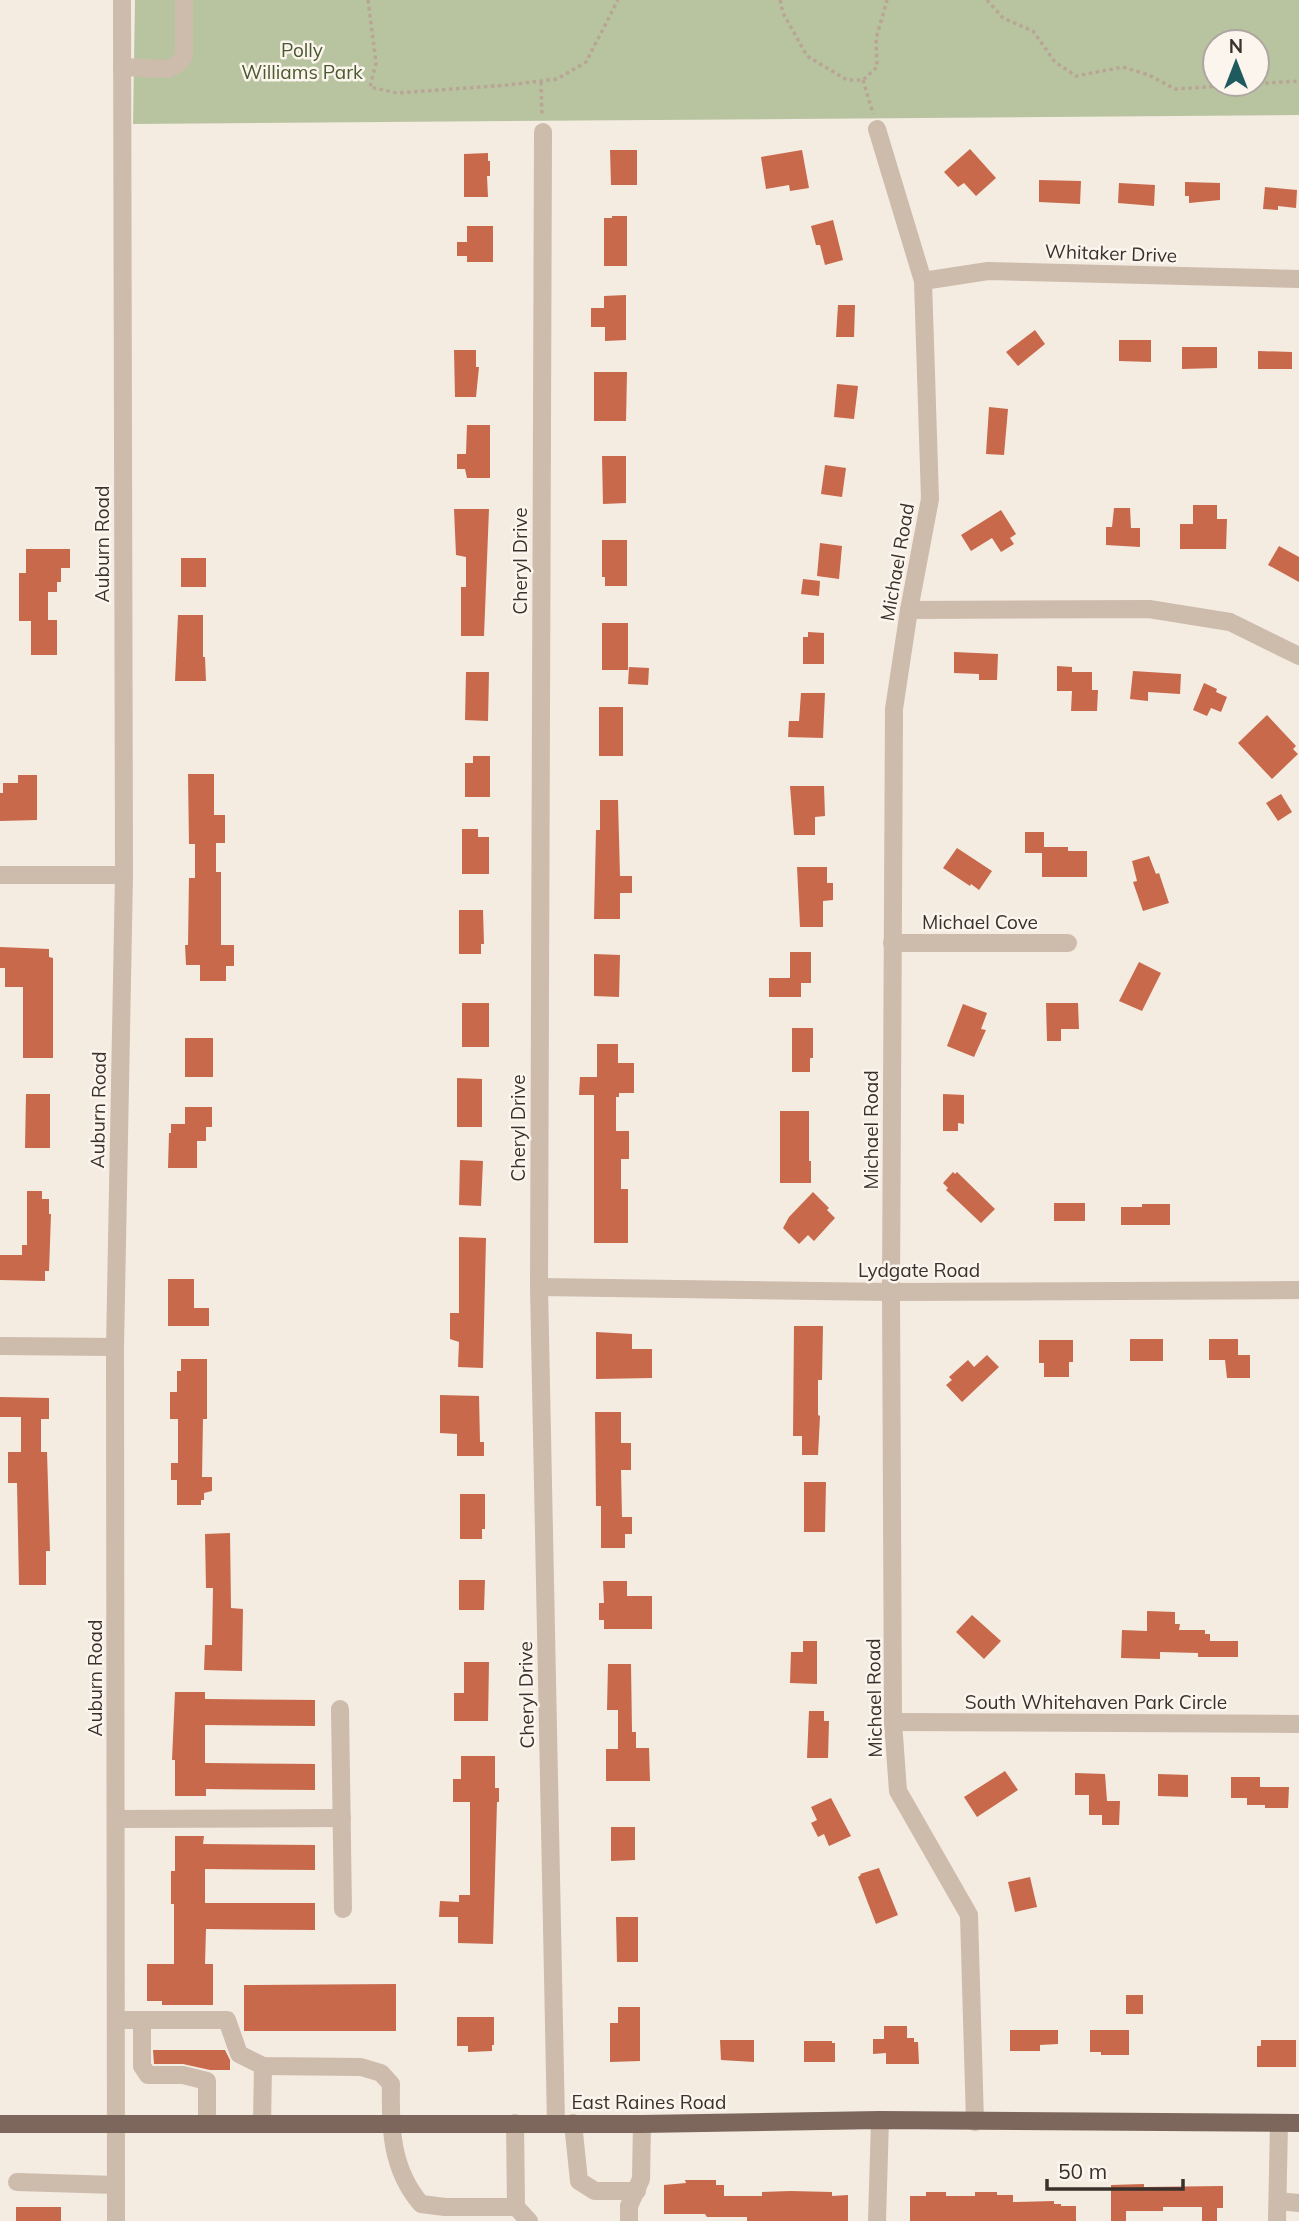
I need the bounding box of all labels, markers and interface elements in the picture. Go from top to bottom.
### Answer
north arrow [1201,28,1271,98]
text: N [1229,34,1243,58]
park label: Polly Williams Park [241,38,363,84]
street label: Whitaker Drive [1044,239,1178,267]
street label: Auburn Road [90,486,114,602]
street label: Michael Road [875,501,919,623]
street label: Cheryl Drive [508,507,532,615]
street label: Michael Cove [922,910,1038,934]
street label: Auburn Road [85,1051,111,1169]
street label: Michael Road [859,1070,883,1190]
street label: Cheryl Drive [506,1074,530,1182]
street label: Lydgate Road [858,1258,980,1282]
street label: Auburn Road [83,1620,107,1736]
street label: Michael Road [861,1638,887,1758]
street label: Cheryl Drive [513,1641,539,1749]
street label: South Whitehaven Park Circle [965,1690,1227,1714]
street label: East Raines Road [572,2090,726,2114]
scale bar [1047,2148,1184,2192]
text: 50 m [1058,2158,1107,2184]

